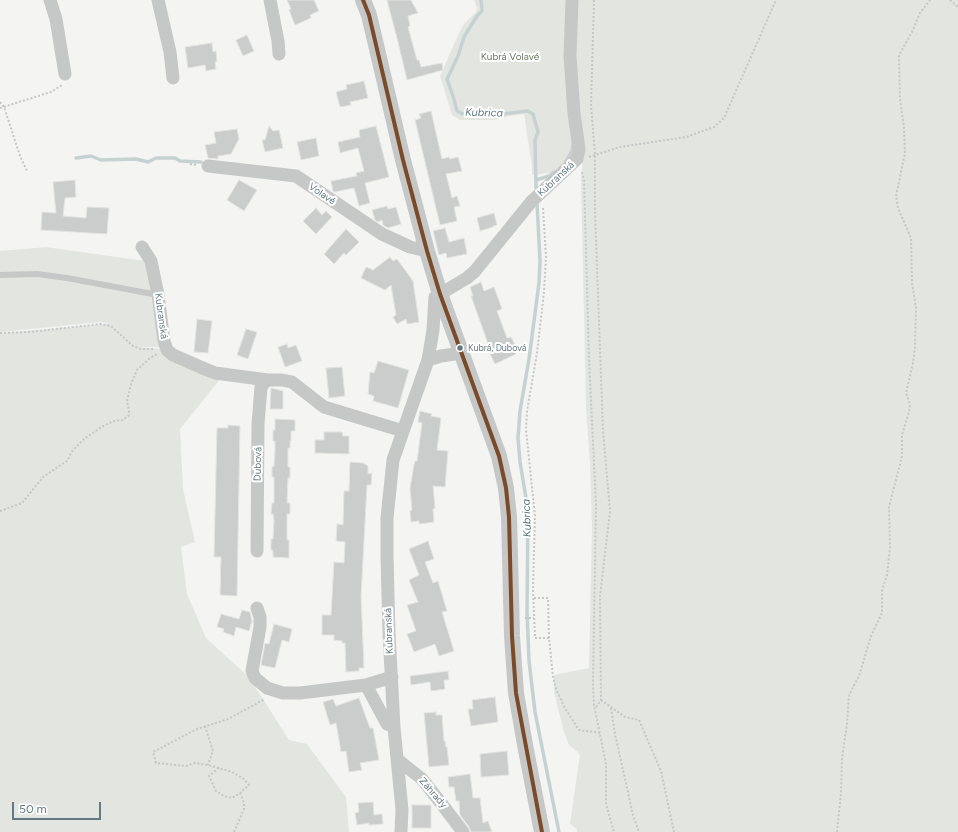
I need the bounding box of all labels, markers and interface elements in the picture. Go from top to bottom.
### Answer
park label: Kubrá Volavé [481,51,539,63]
water label: Kubrica [465,106,503,120]
street label: Kubranská [535,159,577,199]
street label: Volavé [306,181,338,207]
street label: Kubranská [152,292,170,340]
marker: Kubrá, Dubová [455,343,465,353]
place label: Kubrá, Dubová [468,343,526,353]
street label: Dubová [252,447,264,481]
water label: Kubrica [520,499,534,537]
street label: Kubranská [382,608,396,654]
street label: Záhrady [416,775,450,811]
scale bar [14,794,103,820]
text: 50 m [19,802,47,816]

